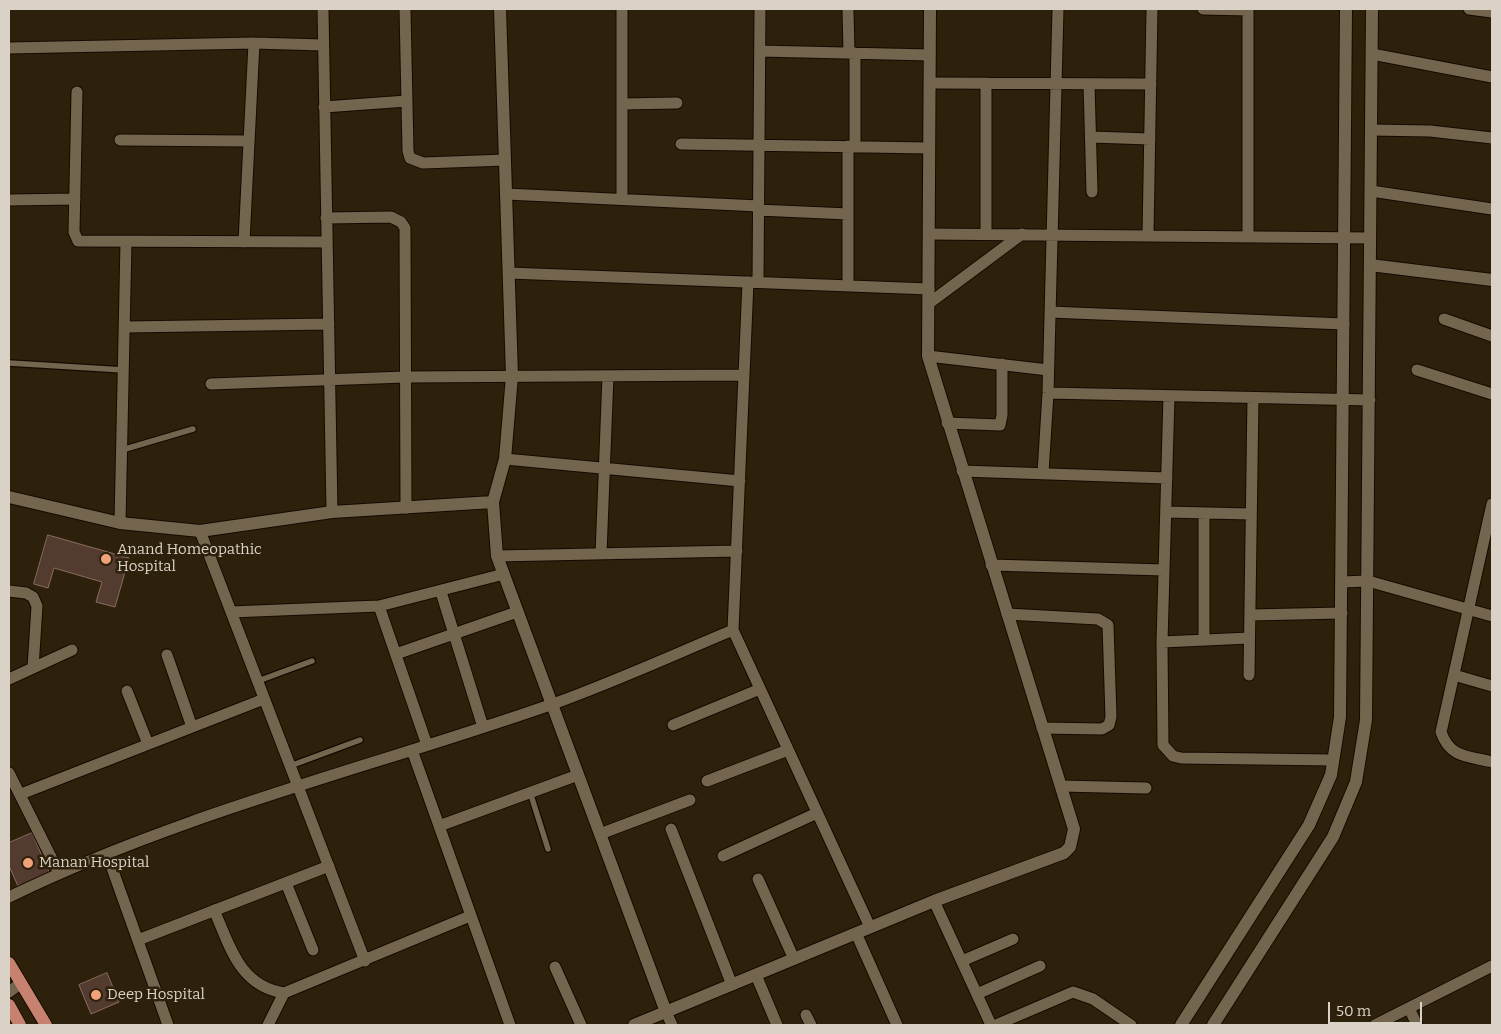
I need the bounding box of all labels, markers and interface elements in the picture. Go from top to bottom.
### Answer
place label: Anand Homeopathic Hospital [117,541,262,576]
marker: Anand Homeopathic Hospital [99,552,113,566]
place label: Manan Hospital [39,854,149,872]
marker: Manan Hospital [21,856,35,870]
place label: Deep Hospital [107,986,205,1004]
marker: Deep Hospital [89,988,103,1002]
scale bar [1331,992,1425,1024]
text: 50 m [1336,1002,1371,1020]

